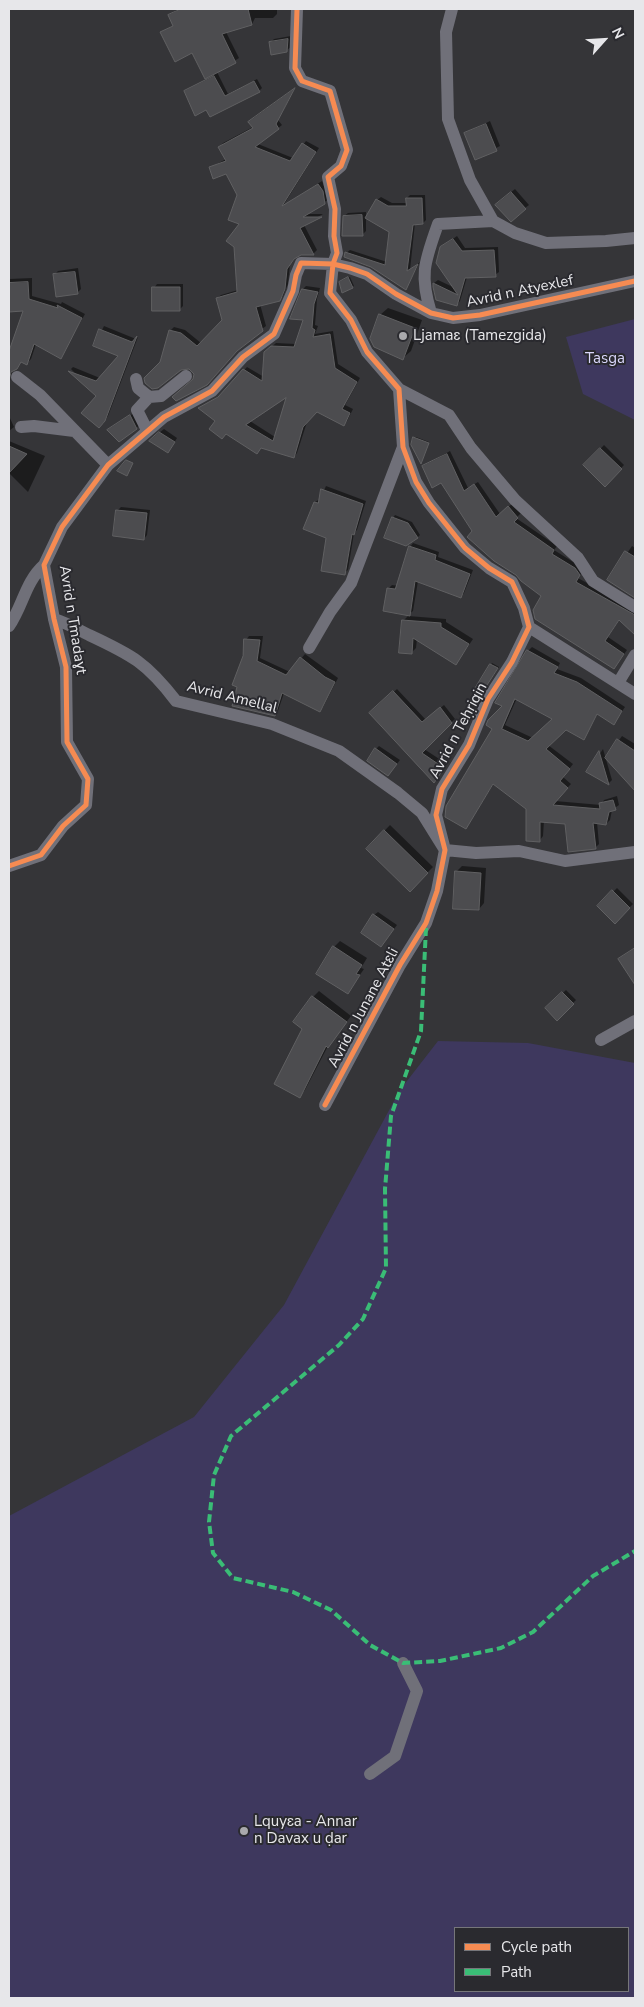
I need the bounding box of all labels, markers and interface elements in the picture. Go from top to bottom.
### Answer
north arrow [579,15,629,65]
text: N [607,24,629,42]
street label: Avrid n Atyexlef [465,272,575,312]
place label: Ljamaɛ (Tamezgida) [413,327,547,345]
marker: Ljamaɛ (Tamezgida) [397,330,409,342]
park label: Tasga [585,350,625,368]
street label: Avrid n Tmadaɣt [54,564,90,676]
street label: Avrid Amellal [185,678,279,718]
street label: Avrid n Teḥṛiqin [426,680,492,782]
street label: Avrid n Junane Atɛli [325,945,403,1071]
place label: Lquyɛa - Annar n Davax u ḍar [254,1813,357,1848]
marker: Lquyɛa - Annar n Davax u ḍar [238,1825,250,1837]
legend [454,1927,629,1992]
text: Cycle path [501,1937,572,1957]
text: Path [501,1962,532,1982]

